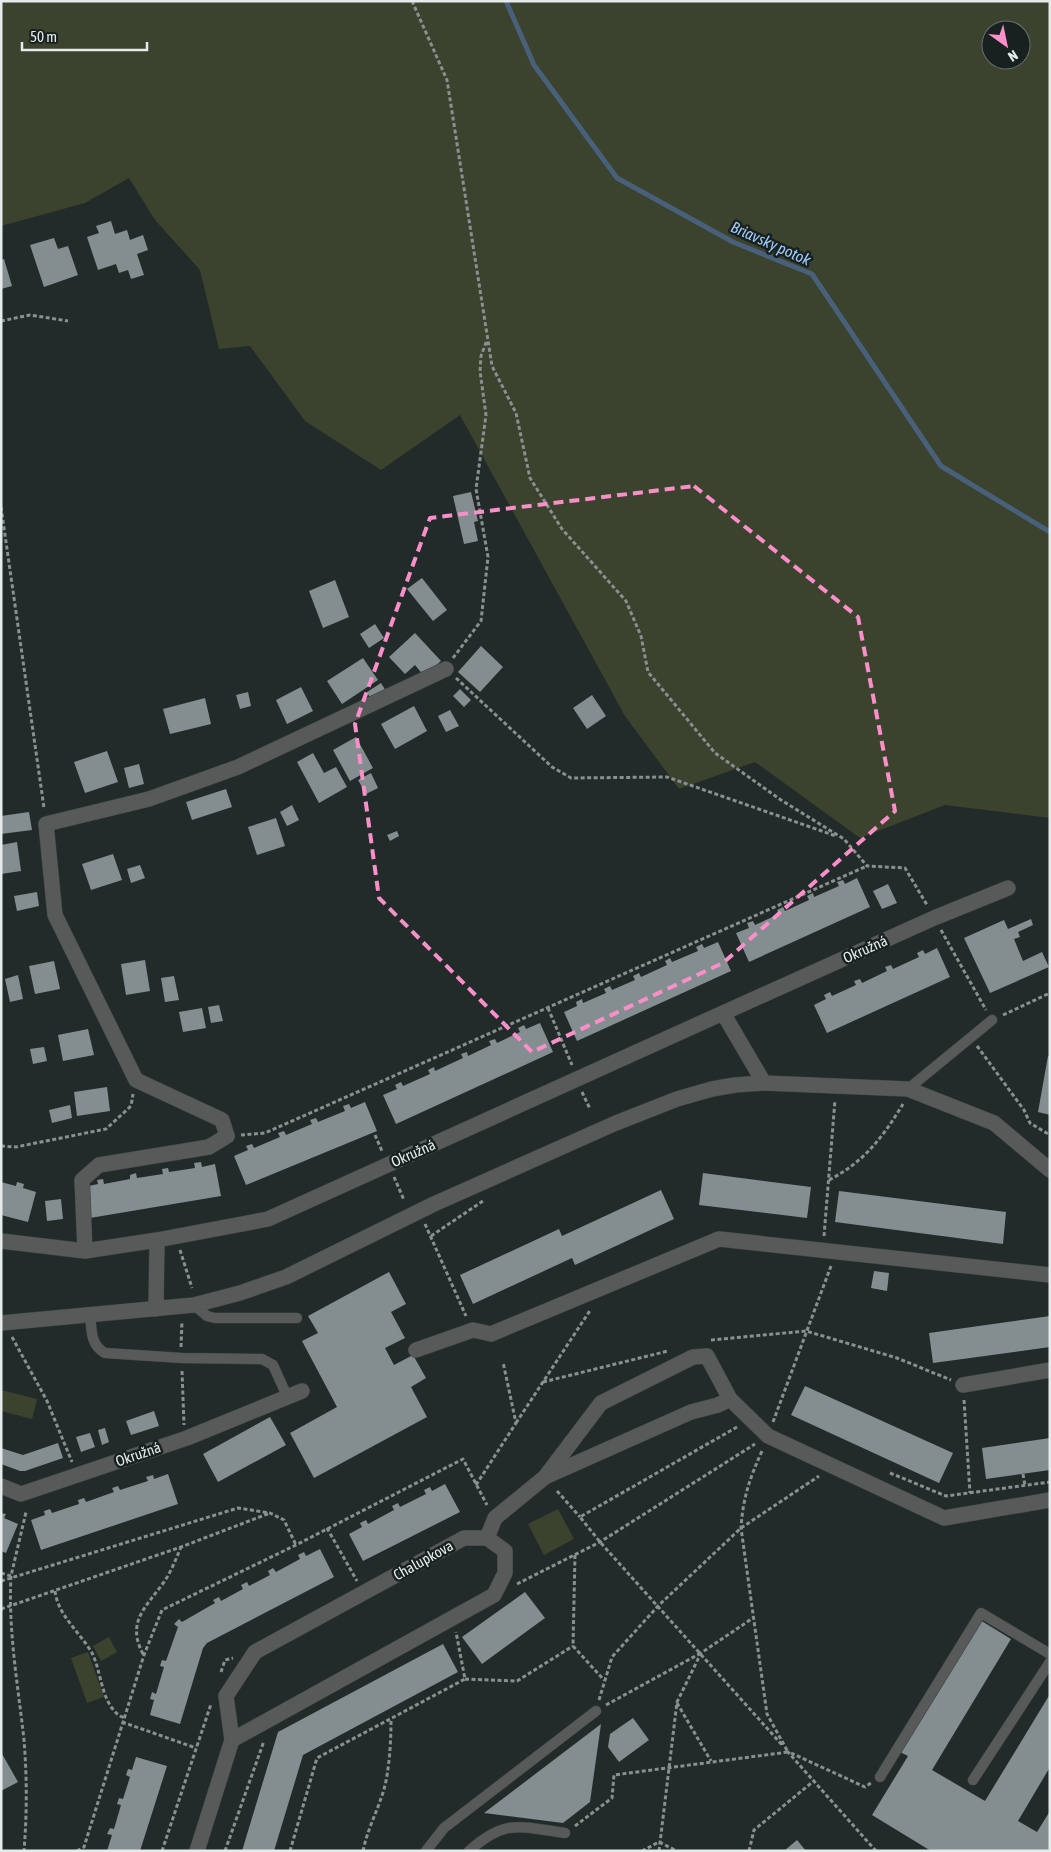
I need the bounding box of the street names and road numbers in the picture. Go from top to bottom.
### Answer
street label: Okružná [840,932,890,966]
street label: Okružná [388,1136,438,1170]
street label: Okružná [113,1438,163,1470]
street label: Chalupkova [390,1537,456,1583]

